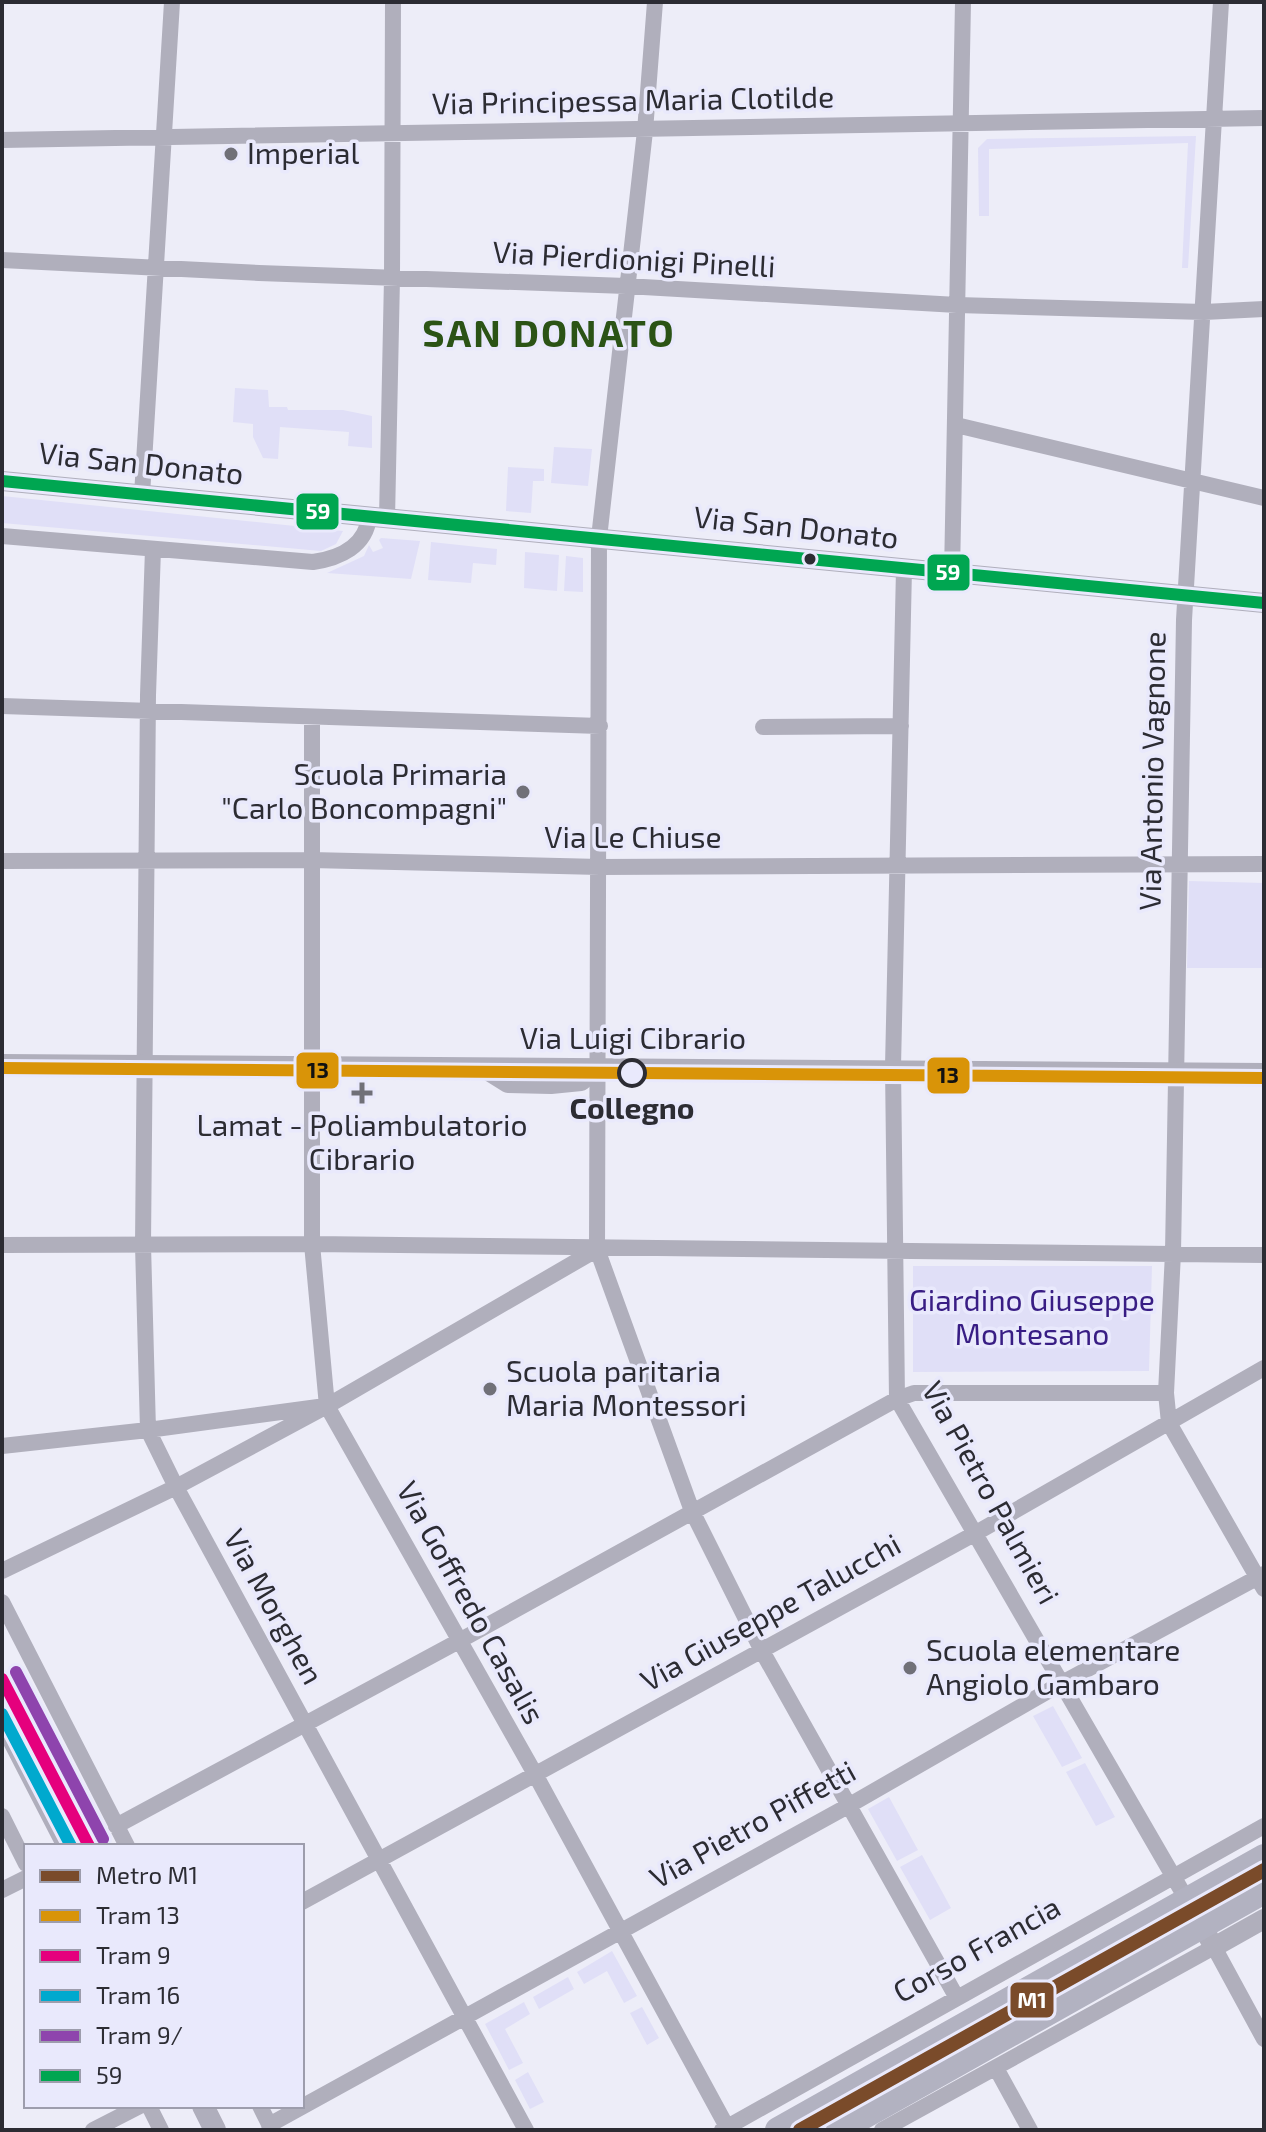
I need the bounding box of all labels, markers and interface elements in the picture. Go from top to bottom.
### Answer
street label: Via Principessa Maria Clotilde [432,77,834,121]
place label: Imperial [247,134,360,170]
marker: Imperial [222,145,240,163]
street label: Via Pierdionigi Pinelli [492,233,776,283]
district label: SAN DONATO [422,309,676,355]
street label: Via San Donato [37,433,245,491]
line badge: 59 [295,492,340,531]
text: 59 [305,497,331,523]
street label: Via San Donato [692,497,900,555]
unlabelled marker [802,551,818,567]
line badge: 59 [926,553,971,592]
text: 59 [935,558,961,584]
street label: Via Antonio Vagnone [1131,631,1171,911]
place label: Scuola Primaria "Carlo Boncompagni" [221,755,507,825]
marker: Scuola Primaria "Carlo Boncompagni" [514,783,532,801]
street label: Via Le Chiuse [544,818,722,854]
street label: Via Luigi Cibrario [520,1019,746,1055]
line badge: 13 [295,1051,340,1090]
text: 13 [307,1056,329,1082]
line badge: 13 [926,1056,971,1095]
marker: Collegno [618,1059,646,1087]
text: 13 [937,1061,959,1087]
marker: Lamat - Poliambulatorio Cibrario [351,1082,373,1104]
place label: Collegno [569,1089,695,1125]
place label: Lamat - Poliambulatorio Cibrario [196,1106,528,1176]
park label: Giardino Giuseppe Montesano [909,1281,1155,1351]
place label: Scuola paritaria Maria Montessori [506,1352,747,1422]
street label: Via Pietro Palmieri [916,1374,1068,1610]
marker: Scuola paritaria Maria Montessori [481,1380,499,1398]
street label: Via Goffredo Casalis [390,1475,553,1730]
street label: Via Morghen [217,1522,332,1690]
street label: Via Giuseppe Talucchi [634,1525,906,1698]
place label: Scuola elementare Angiolo Gambaro [926,1631,1180,1701]
marker: Scuola elementare Angiolo Gambaro [901,1659,919,1677]
street label: Via Pietro Piffetti [643,1752,861,1895]
legend [24,1844,304,2108]
text: Metro M1 [96,1860,198,1889]
street label: Corso Francia [886,1888,1066,2009]
text: Tram 13 [96,1900,180,1929]
text: Tram 9 [96,1940,171,1969]
text: Tram 16 [96,1980,180,2009]
line badge: M1 [1009,1981,1055,2019]
text: M1 [1017,1986,1047,2012]
text: Tram 9/ [96,2020,183,2049]
text: 59 [96,2060,123,2089]

